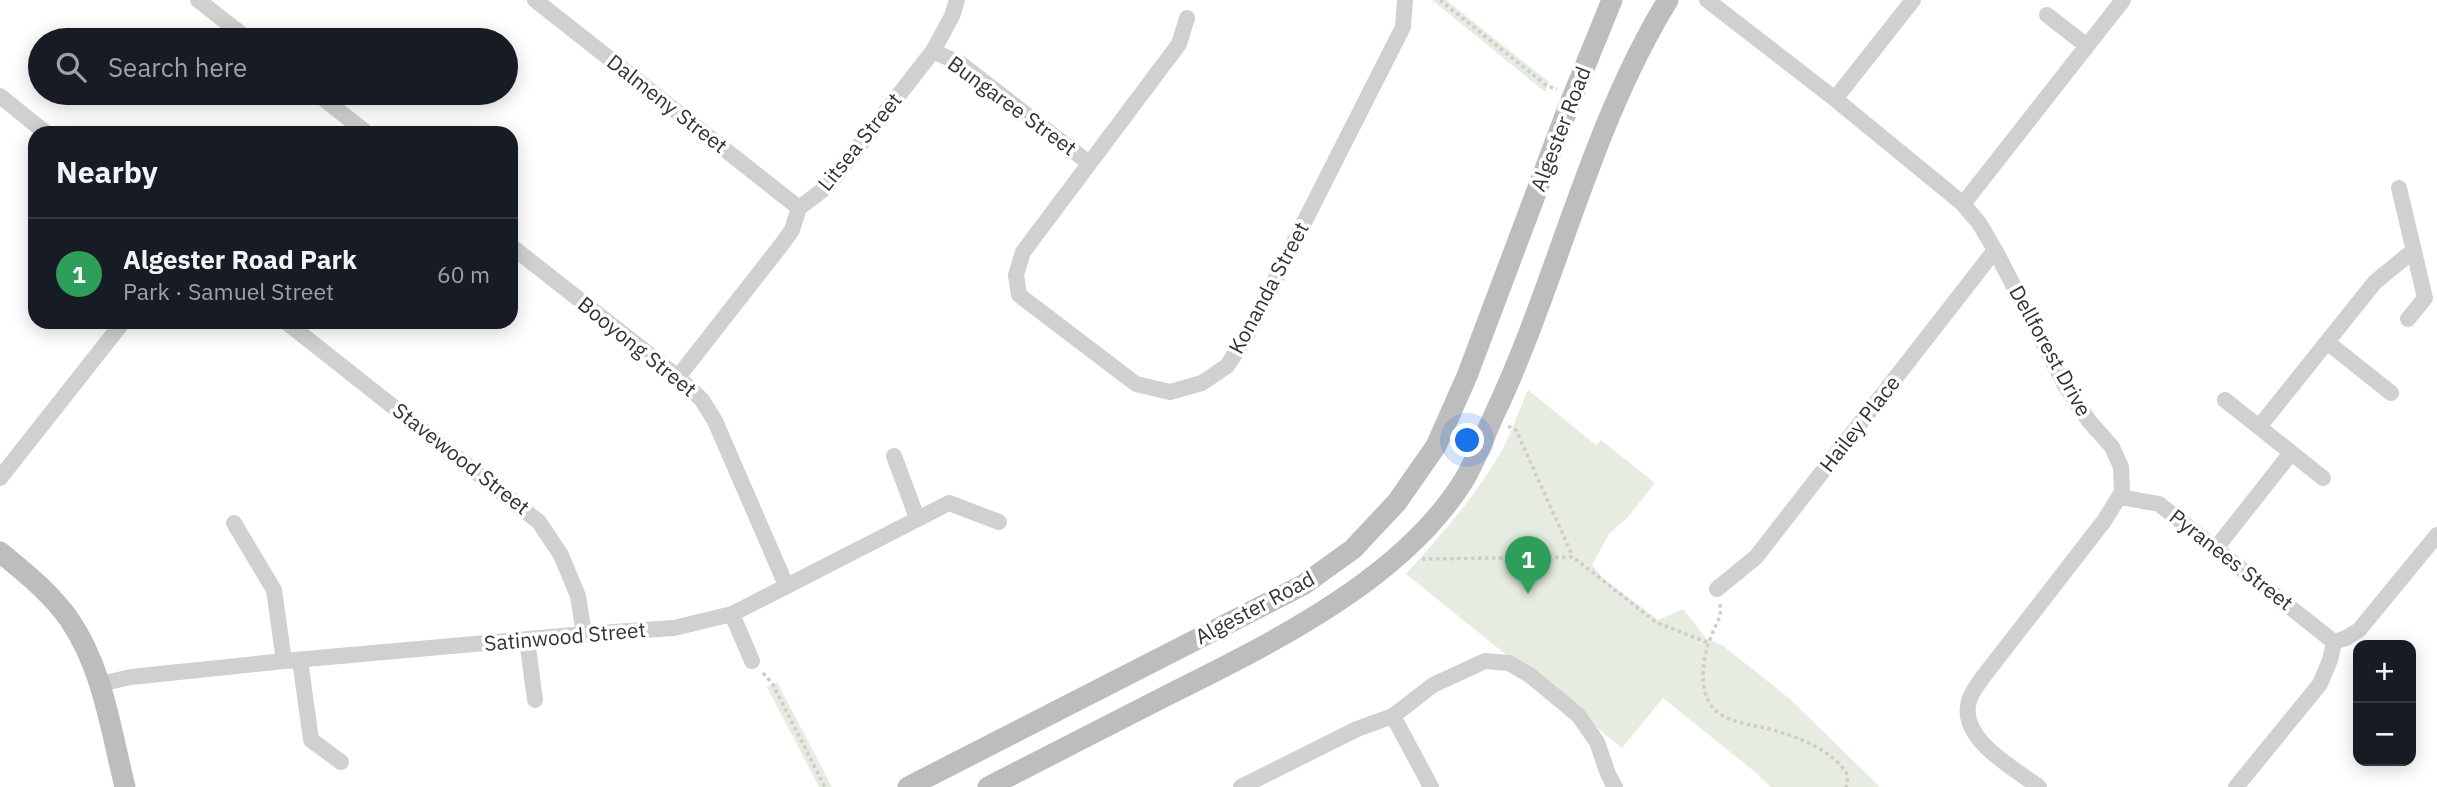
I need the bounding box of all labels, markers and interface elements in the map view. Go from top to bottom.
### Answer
search box [28,28,518,105]
street label: Dalmeny Street [602,47,734,159]
icon: search [52,48,90,86]
street label: Bungaree Street [942,49,1083,161]
text: Search here [108,50,247,84]
street label: Algester Road [1523,62,1597,195]
street label: Litsea Street [811,86,907,196]
text: Nearby [56,152,158,191]
street label: Konanda Street [1222,217,1315,358]
text: Algester Road Park [123,242,357,276]
text: 1 [72,259,86,289]
text: 60 m [437,259,490,289]
text: Park · Samuel Street [123,276,334,306]
street label: Dellforest Drive [2003,280,2098,421]
street label: Booyong Street [573,290,703,403]
street label: Hailey Place [1813,369,1906,478]
street label: Stavewood Street [387,396,536,520]
your location [1450,423,1484,457]
street label: Pyranees Street [2164,502,2299,616]
pin: 1 [1505,536,1551,594]
street label: Algester Road [1190,564,1319,650]
street label: Satinwood Street [483,615,647,657]
map controls [2353,640,2416,766]
button: + [2353,640,2416,703]
button: − [2353,703,2416,766]

